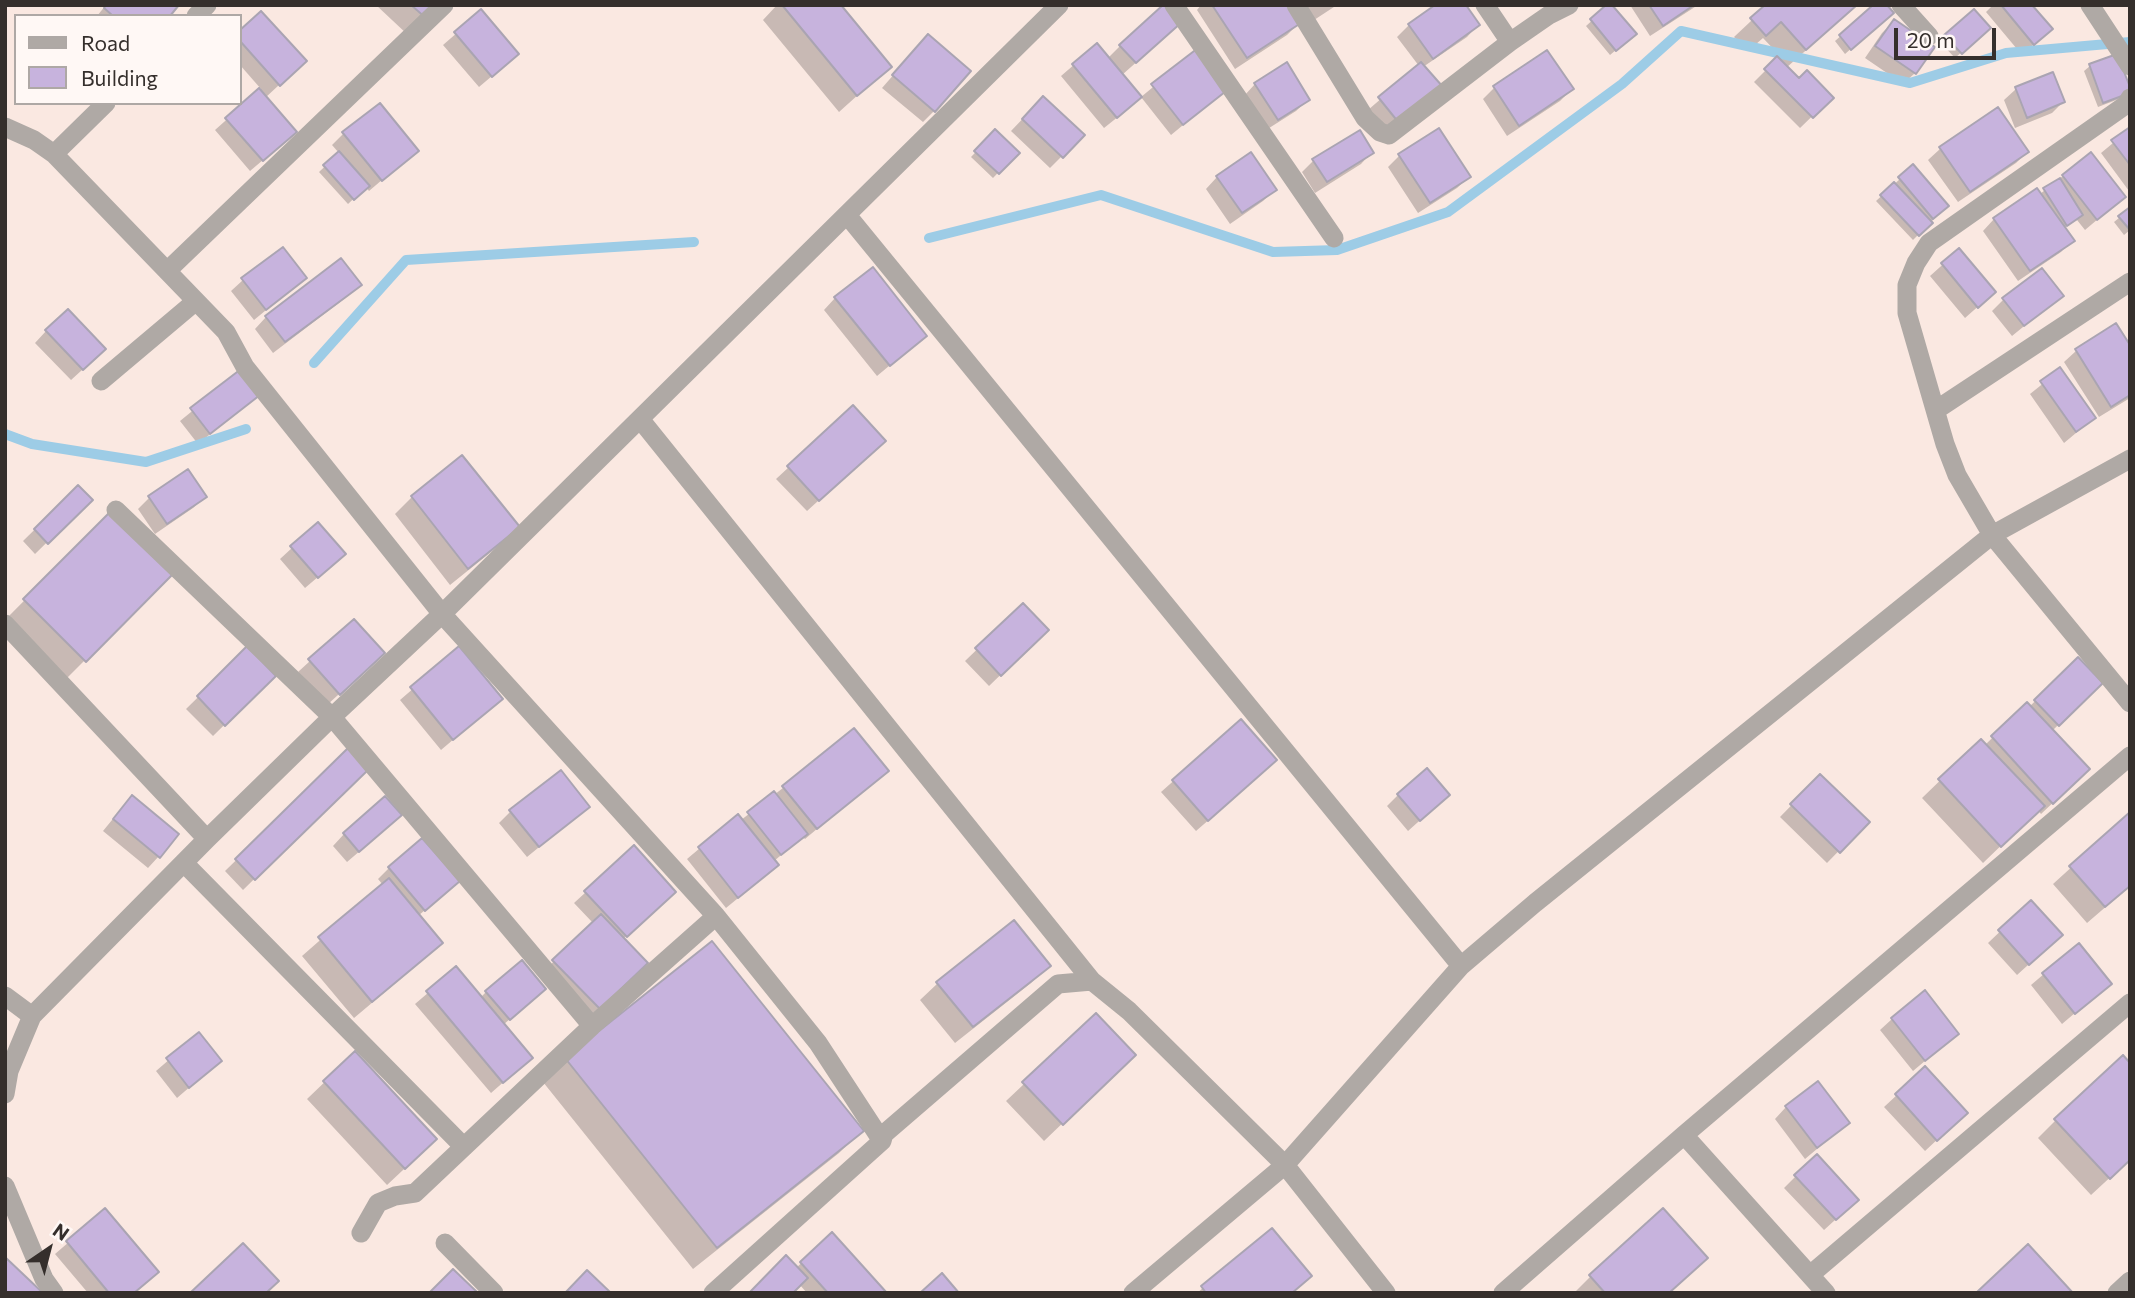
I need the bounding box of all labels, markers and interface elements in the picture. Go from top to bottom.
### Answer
legend [14,14,242,105]
scale bar [1897,14,1998,58]
text: 20 m [1907,27,1955,52]
text: Road [81,30,130,55]
text: Building [81,65,158,90]
north arrow [14,1214,84,1284]
text: N [49,1218,74,1245]

